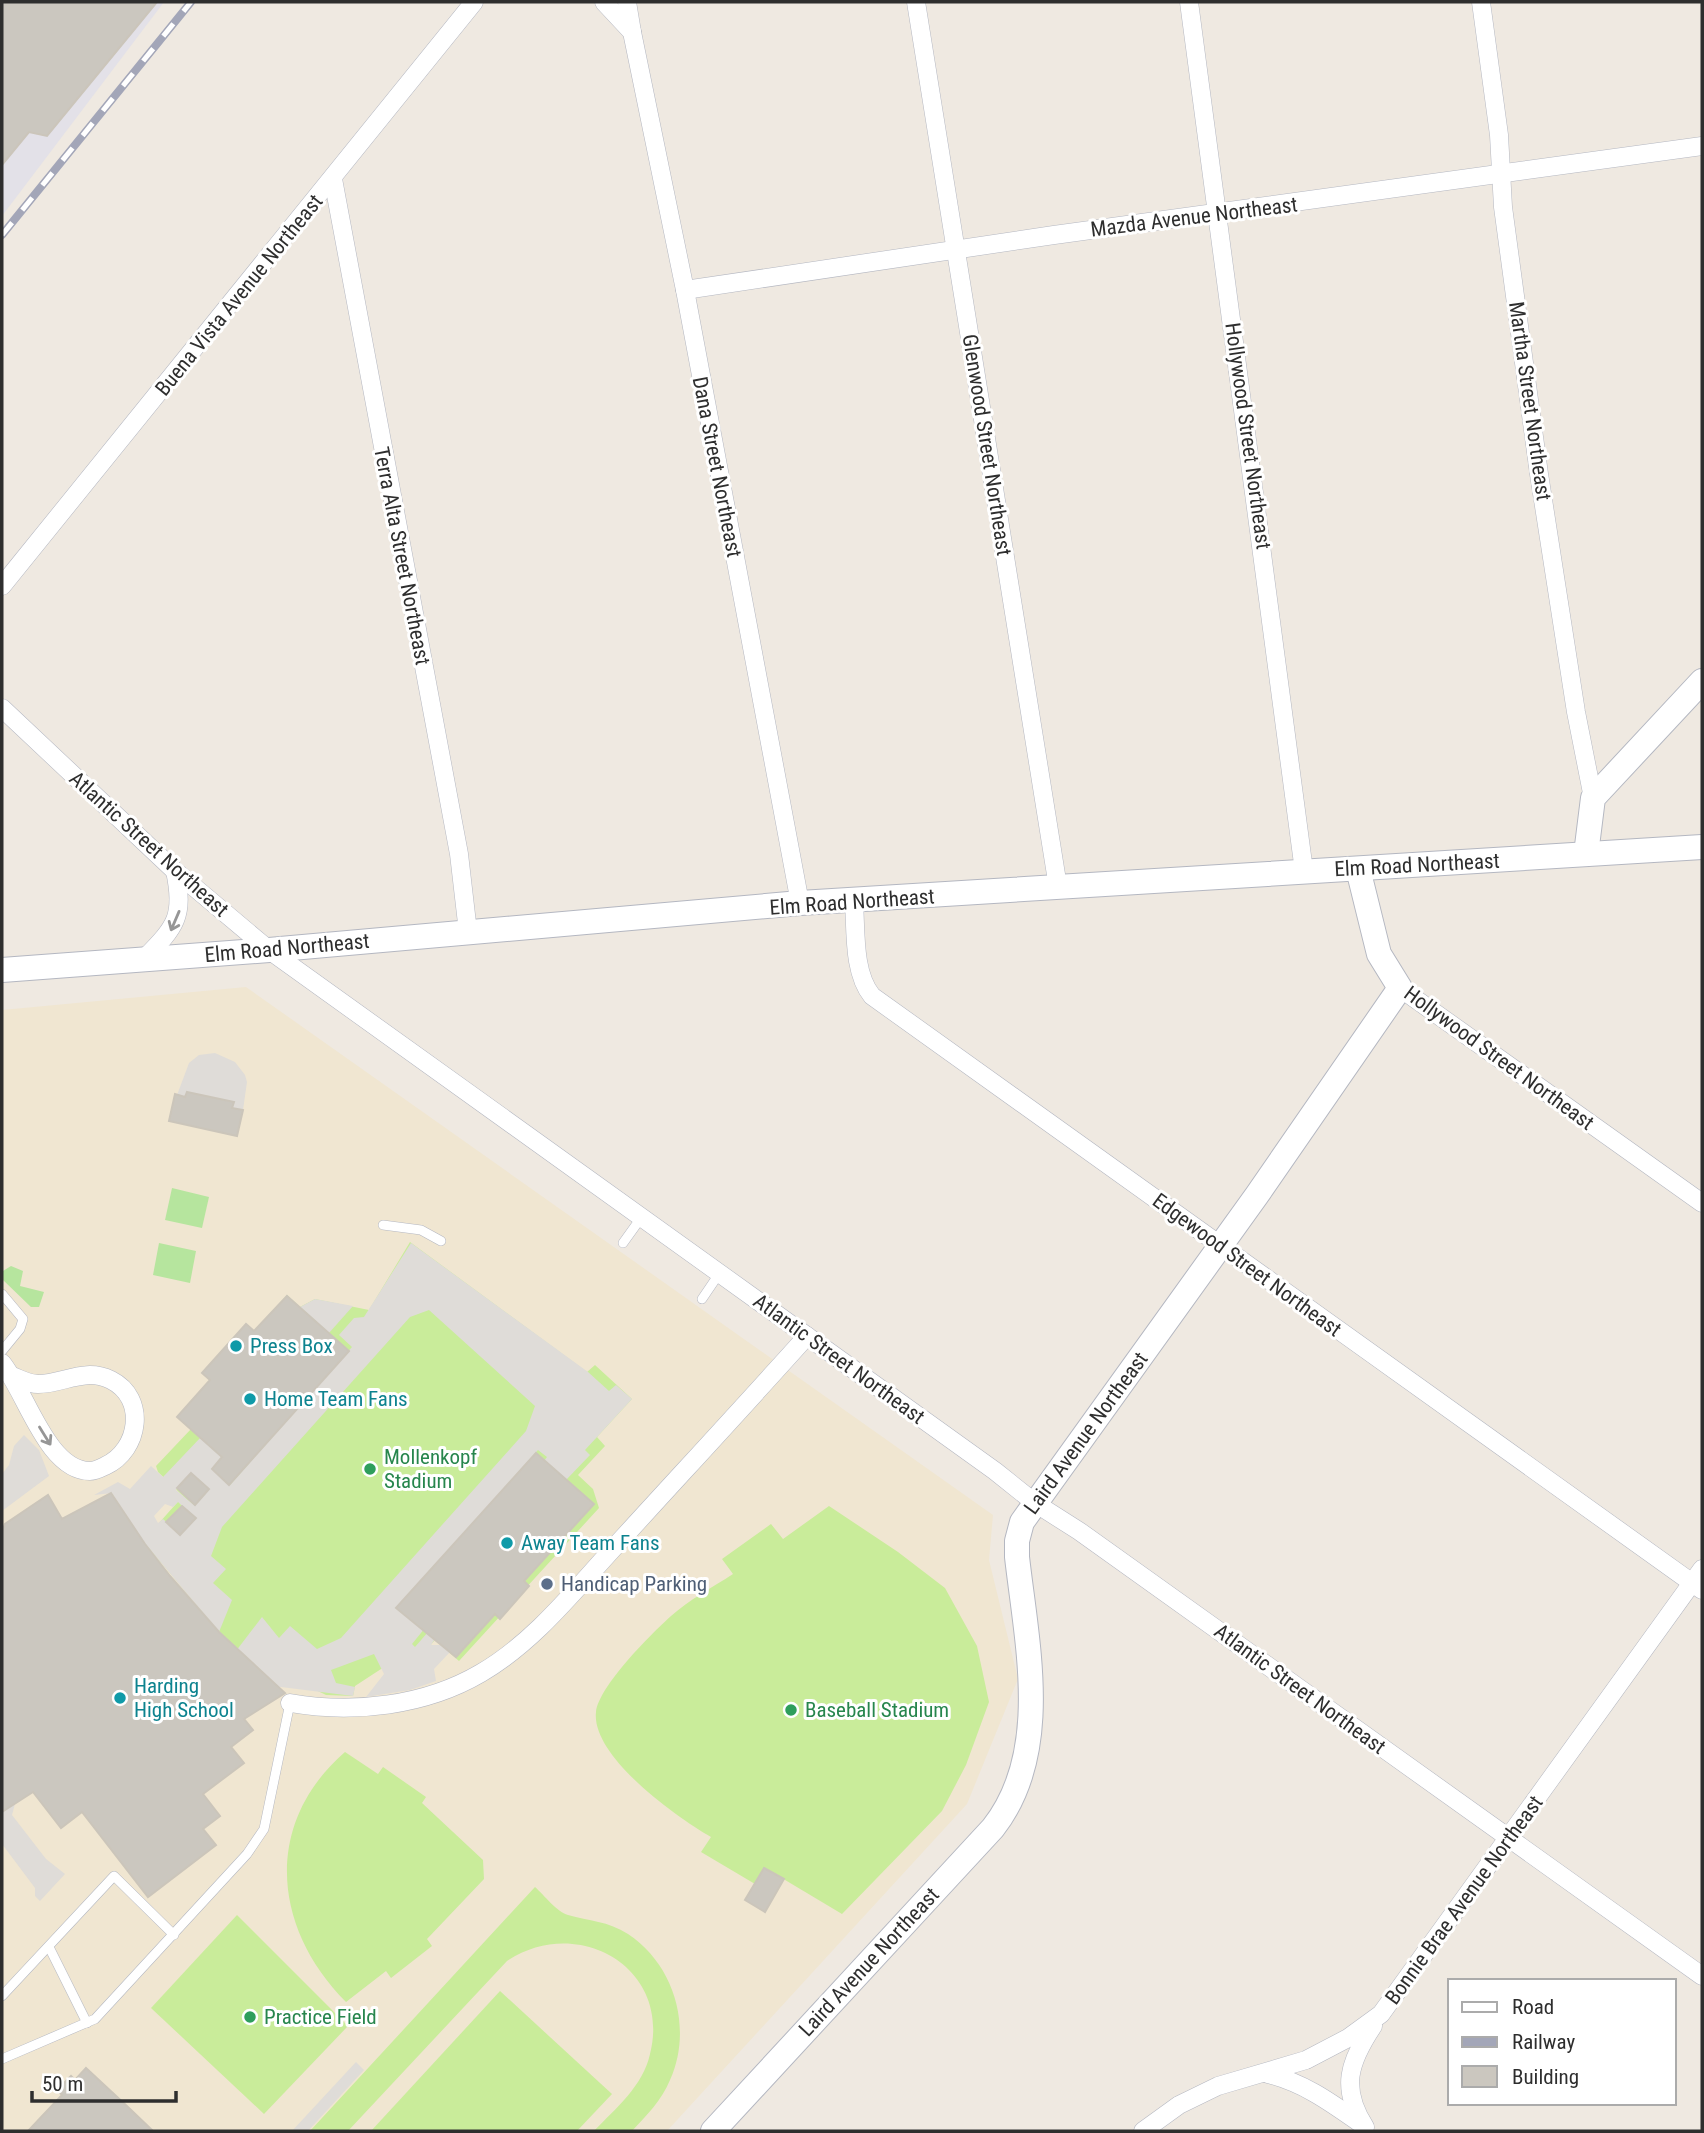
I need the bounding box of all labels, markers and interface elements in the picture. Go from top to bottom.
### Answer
street label: Buena Vista Avenue Northeast [151,190,327,400]
street label: Mazda Avenue Northeast [1089,192,1299,242]
street label: Martha Street Northeast [1504,300,1556,502]
street label: Hollywood Street Northeast [1220,321,1276,551]
street label: Glenwood Street Northeast [958,333,1016,557]
street label: Dana Street Northeast [688,375,746,559]
street label: Terra Alta Street Northeast [369,445,435,667]
street label: Atlantic Street Northeast [65,766,233,922]
street label: Elm Road Northeast [1334,849,1500,881]
street label: Elm Road Northeast [769,884,935,920]
one-way arrow [168,910,181,931]
street label: Elm Road Northeast [204,929,370,967]
street label: Hollywood Street Northeast [1400,981,1598,1135]
street label: Edgewood Street Northeast [1148,1188,1346,1342]
street label: Atlantic Street Northeast [749,1289,929,1429]
place label: Press Box [250,1334,333,1358]
marker: Press Box [228,1338,244,1354]
street label: Laird Avenue Northeast [1019,1347,1153,1519]
place label: Home Team Fans [264,1387,408,1411]
marker: Home Team Fans [242,1391,258,1407]
one-way arrow [38,1426,52,1446]
place label: Mollenkopf Stadium [384,1445,477,1493]
marker: Mollenkopf Stadium [362,1461,378,1477]
place label: Away Team Fans [521,1531,660,1555]
marker: Away Team Fans [499,1535,515,1551]
place label: Handicap Parking [561,1572,707,1596]
marker: Handicap Parking [539,1576,555,1592]
street label: Atlantic Street Northeast [1210,1619,1390,1759]
place label: Harding High School [134,1674,234,1722]
marker: Harding High School [112,1690,128,1706]
place label: Baseball Stadium [805,1698,949,1722]
marker: Baseball Stadium [783,1702,799,1718]
street label: Bonnie Brae Avenue Northeast [1380,1791,1548,2009]
street label: Laird Avenue Northeast [794,1883,944,2041]
legend [1448,1979,1676,2105]
text: Road [1512,1995,1554,2019]
place label: Practice Field [264,2005,377,2029]
marker: Practice Field [242,2009,258,2025]
text: Railway [1512,2030,1575,2054]
scale bar [32,2060,175,2104]
text: Building [1512,2065,1579,2089]
text: 50 m [42,2072,83,2096]

